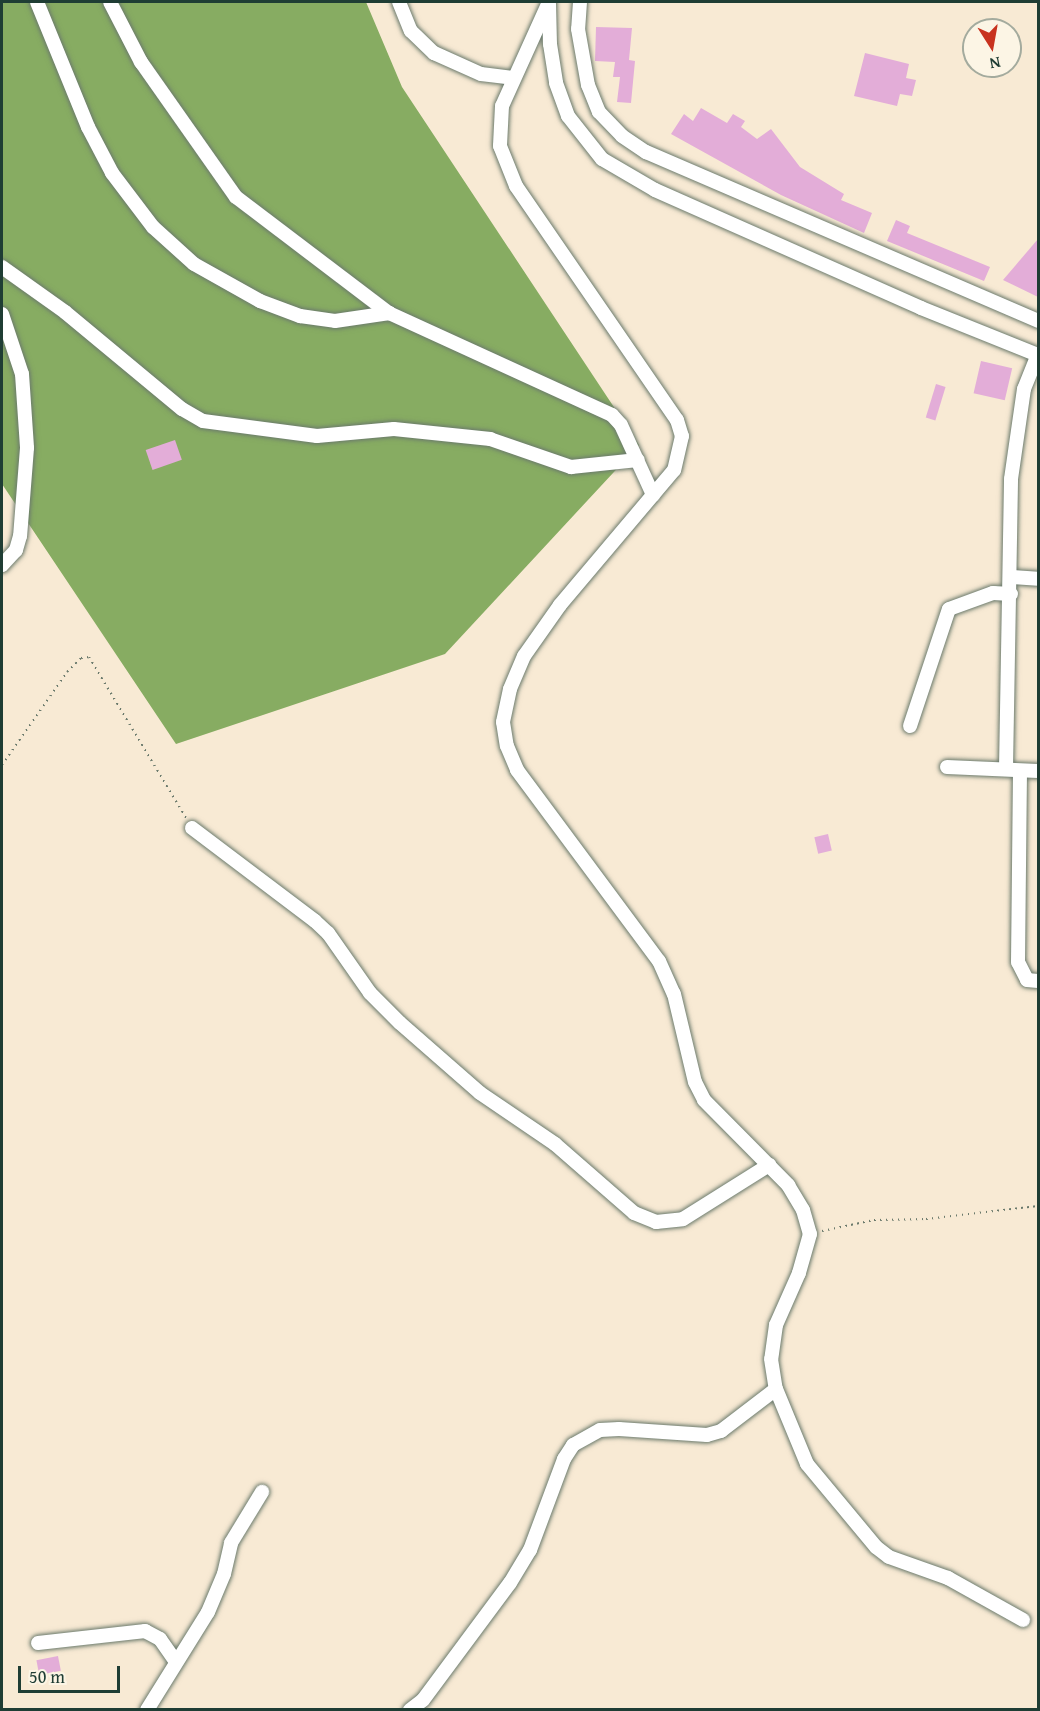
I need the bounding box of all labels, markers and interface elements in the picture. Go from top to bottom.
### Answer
north arrow [962,18,1022,78]
text: N [988,51,1003,77]
scale bar [21,1654,123,1692]
text: 50 m [29,1663,65,1690]

